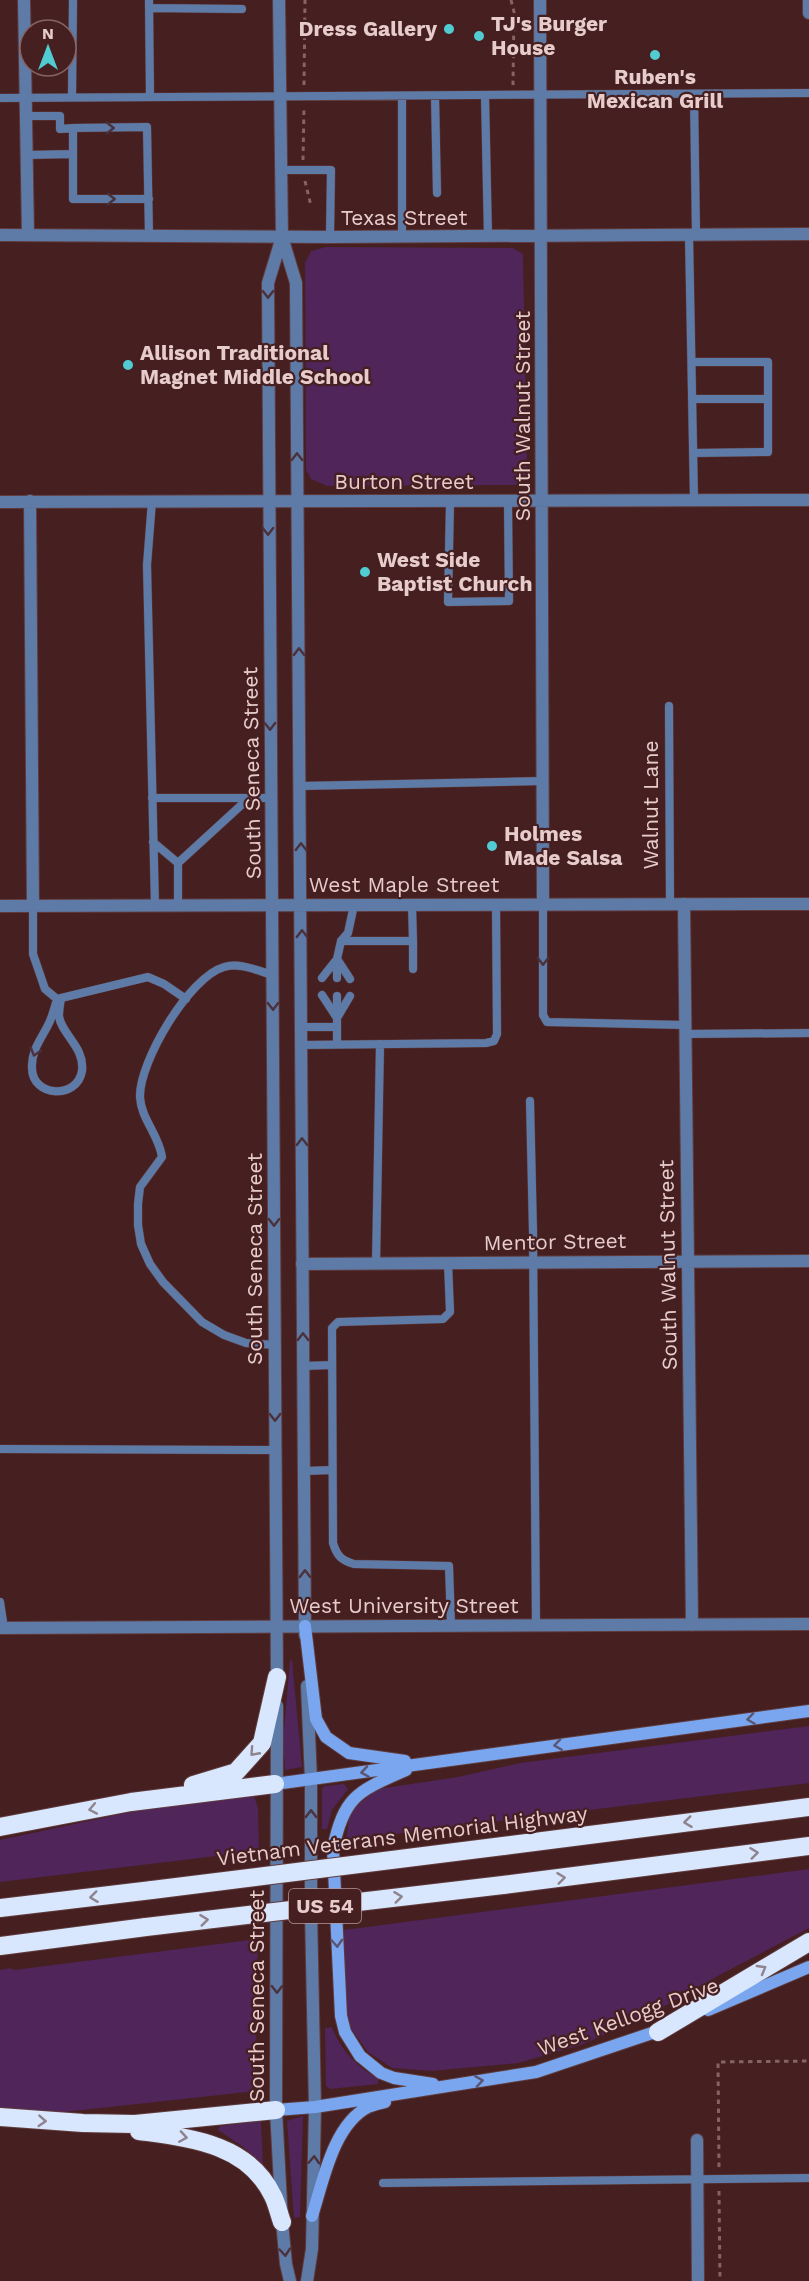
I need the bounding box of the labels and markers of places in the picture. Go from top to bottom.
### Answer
place label: TJ's Burger House [491,11,607,60]
place label: Dress Gallery [298,16,437,41]
marker: Dress Gallery [442,22,456,36]
marker: TJ's Burger House [472,29,486,43]
marker: Ruben's Mexican Grill [648,48,662,62]
place label: Ruben's Mexican Grill [587,64,723,113]
place label: Allison Traditional Magnet Middle School [140,340,371,389]
marker: Allison Traditional Magnet Middle School [121,358,135,372]
place label: West Side Baptist Church [377,547,532,596]
marker: West Side Baptist Church [358,565,372,579]
place label: Holmes Made Salsa [504,821,623,870]
marker: Holmes Made Salsa [485,839,499,853]

